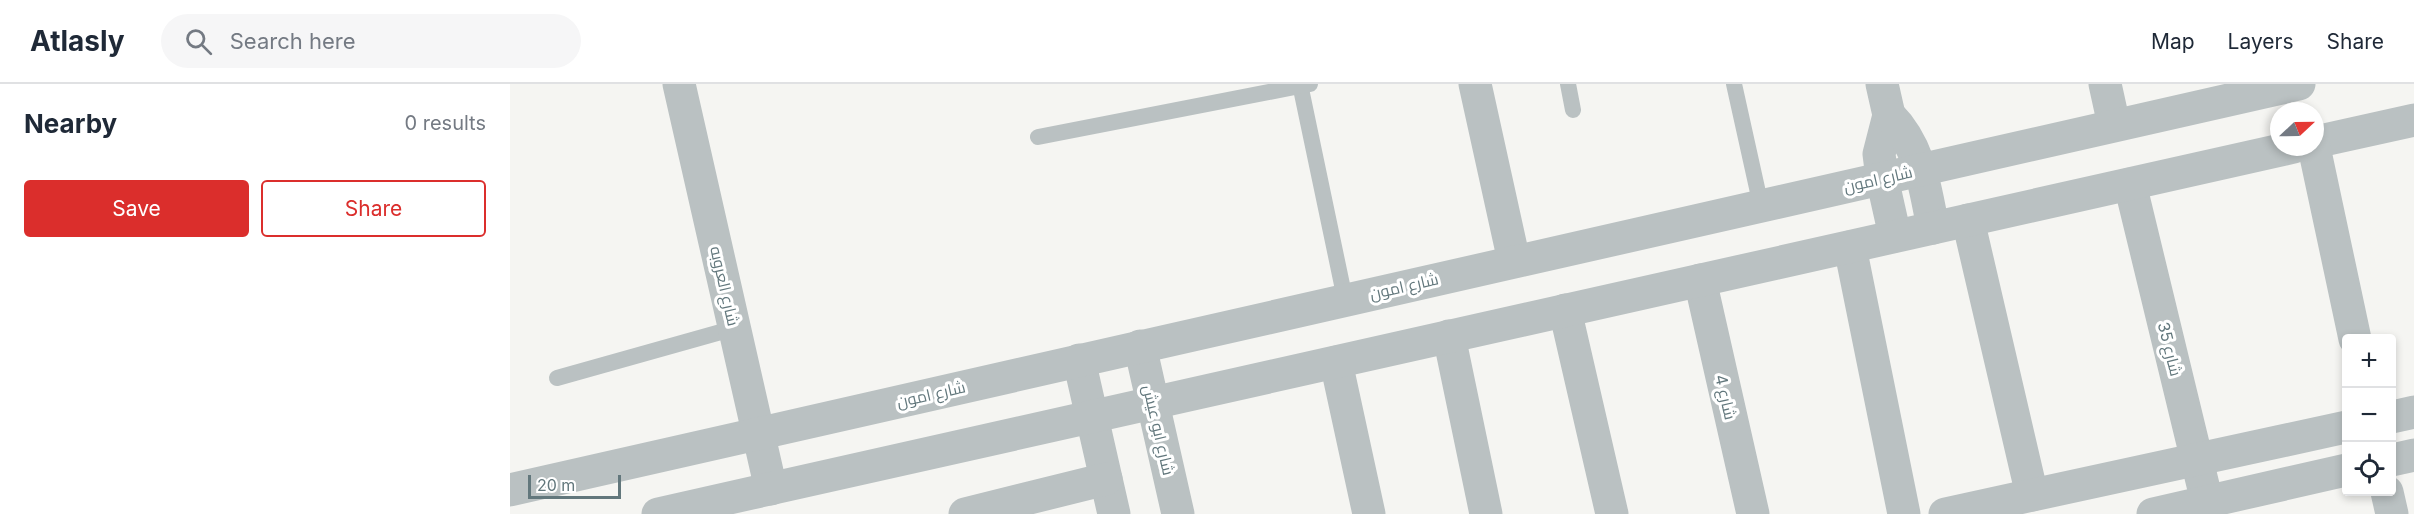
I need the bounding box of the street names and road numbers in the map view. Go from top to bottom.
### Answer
street label: شارع امون [1842,161,1915,199]
street label: شارع العروبه [704,244,744,328]
street label: شارع امون [1368,268,1441,306]
street label: شارع 35 [2152,320,2186,379]
street label: شارع 4 [1709,372,1741,422]
street label: شارع امون [895,376,968,414]
street label: شارع ابو عيش [1137,383,1179,477]

